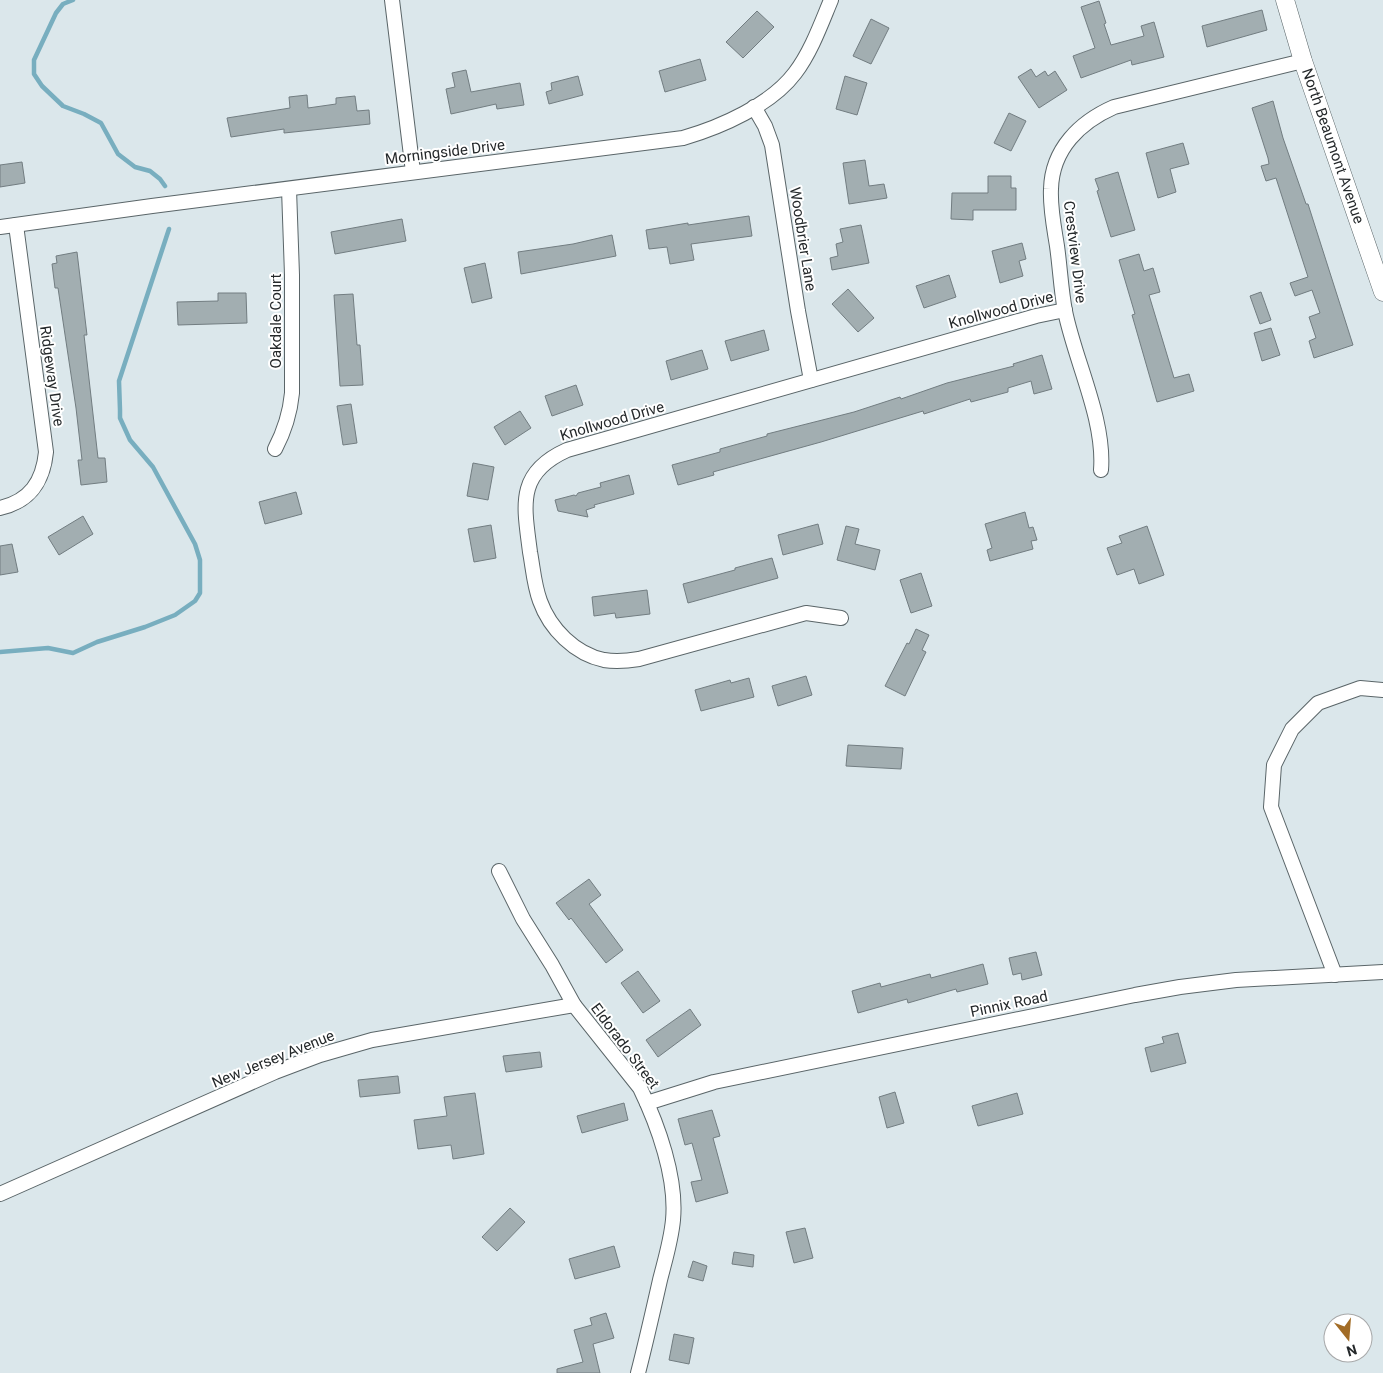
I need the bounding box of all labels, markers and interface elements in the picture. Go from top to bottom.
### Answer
street label: North Beaumont Avenue [1298,66,1368,226]
street label: Morningside Drive [384,136,506,168]
street label: Woodbrier Lane [786,186,820,292]
street label: Crestview Drive [1060,200,1090,304]
street label: Oakdale Court [267,274,285,368]
street label: Knollwood Drive [947,287,1055,333]
street label: Ridgeway Drive [36,324,68,428]
street label: Knollwood Drive [558,398,666,444]
street label: Pinnix Road [969,987,1049,1021]
street label: Eldorado Street [587,1000,663,1092]
street label: New Jersey Avenue [209,1026,337,1092]
north arrow [1323,1313,1373,1363]
text: N [1345,1341,1359,1360]

